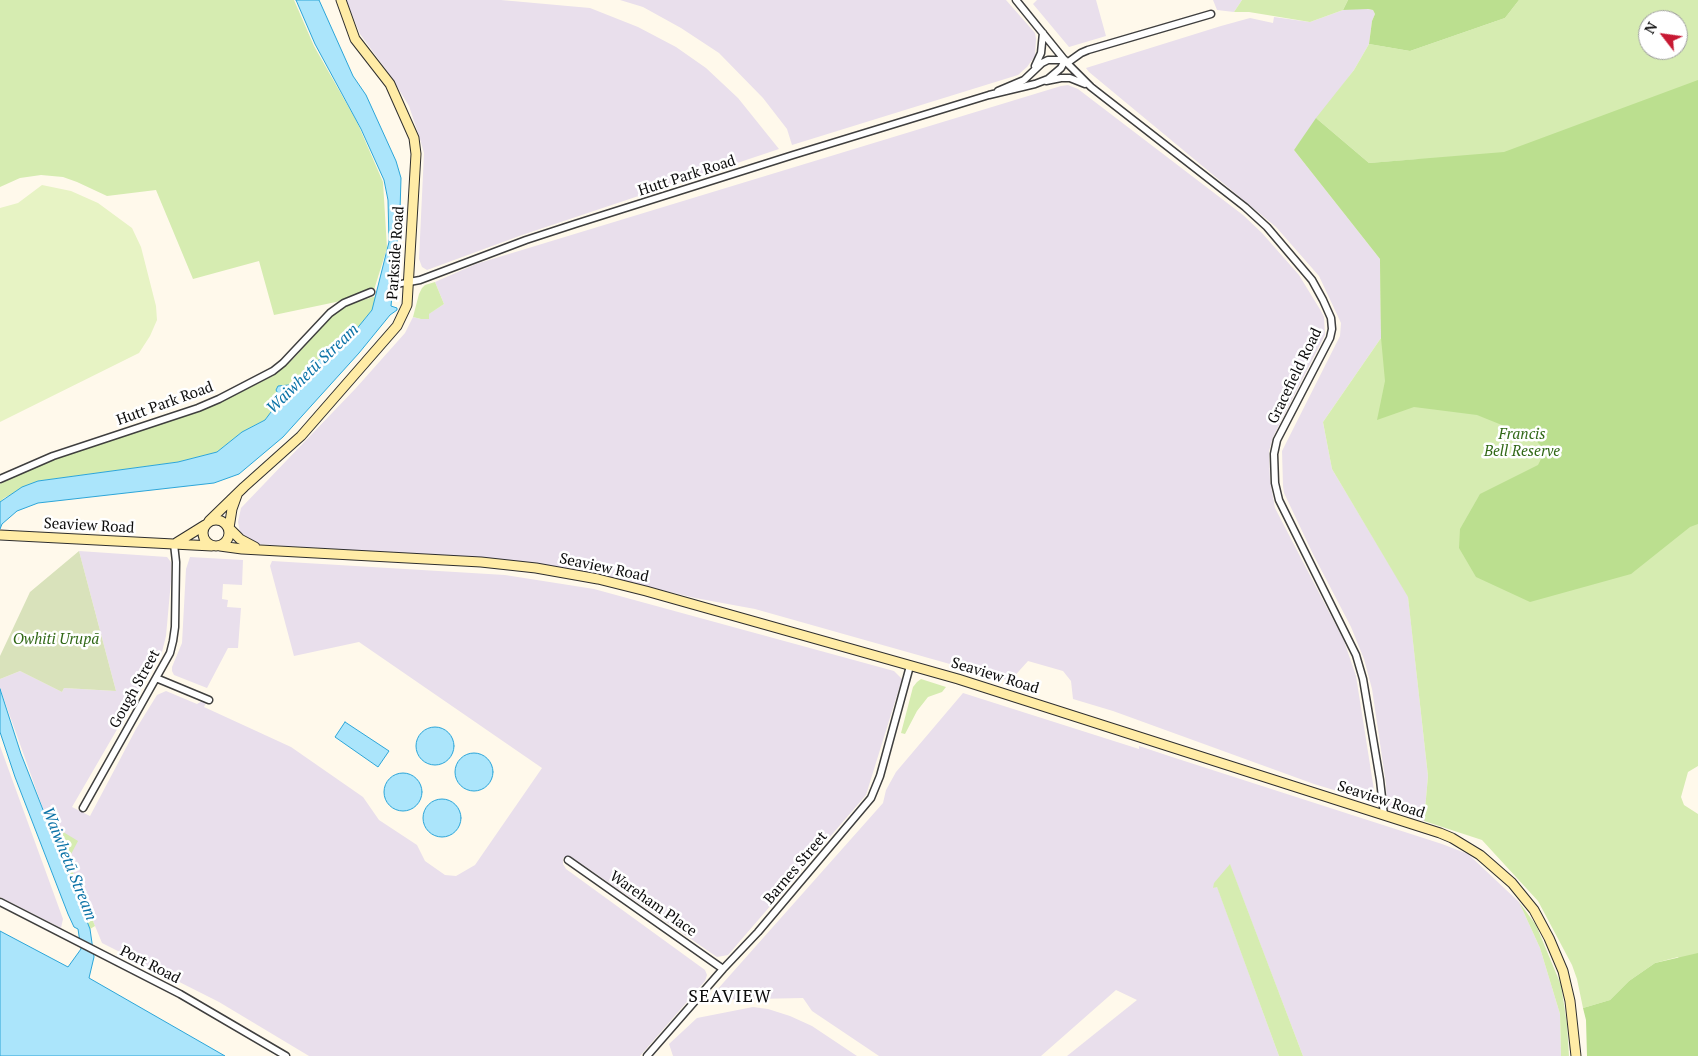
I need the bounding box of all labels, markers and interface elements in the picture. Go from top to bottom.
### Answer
north arrow [1638,10,1688,60]
text: N [1640,18,1661,37]
street label: Hutt Park Road [636,152,738,200]
street label: Parkside Road [384,205,408,301]
water label: Waiwhetū Stream [263,320,363,418]
street label: Gracefield Road [1264,325,1326,427]
street label: Hutt Park Road [114,378,216,430]
park label: Francis Bell Reserve [1484,426,1560,461]
street label: Seaview Road [43,515,135,537]
street label: Seaview Road [558,550,650,586]
park label: Owhiti Urupā [13,631,99,649]
street label: Gough Street [106,646,164,732]
street label: Seaview Road [949,654,1041,698]
street label: Seaview Road [1335,777,1427,823]
water label: Waiwhetū Stream [37,804,101,924]
street label: Barnes Street [760,828,832,908]
street label: Wareham Place [606,867,700,941]
street label: Port Road [117,942,183,988]
district label: SEAVIEW [687,986,773,1008]

